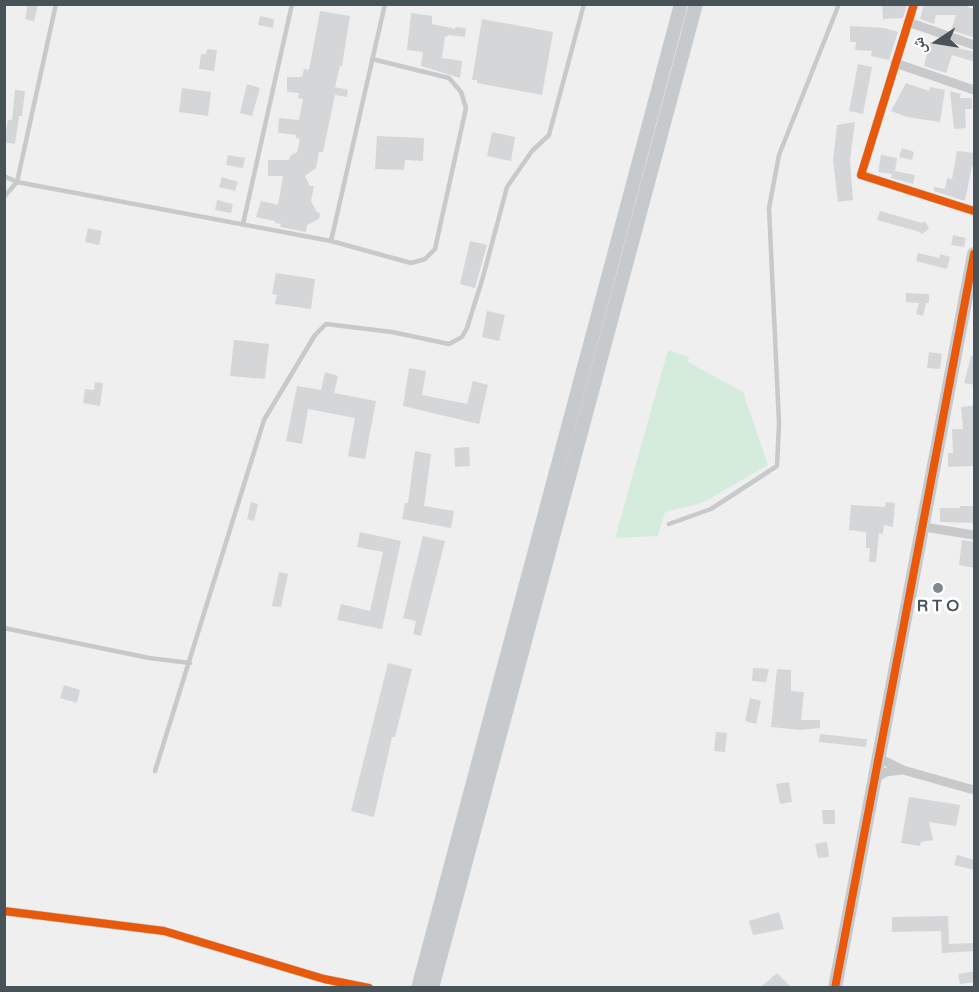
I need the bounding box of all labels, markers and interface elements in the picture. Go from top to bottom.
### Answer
north arrow [907,12,967,72]
text: ش [908,35,931,56]
marker: R T O [931,581,945,595]
place label: R T O [917,597,959,617]

